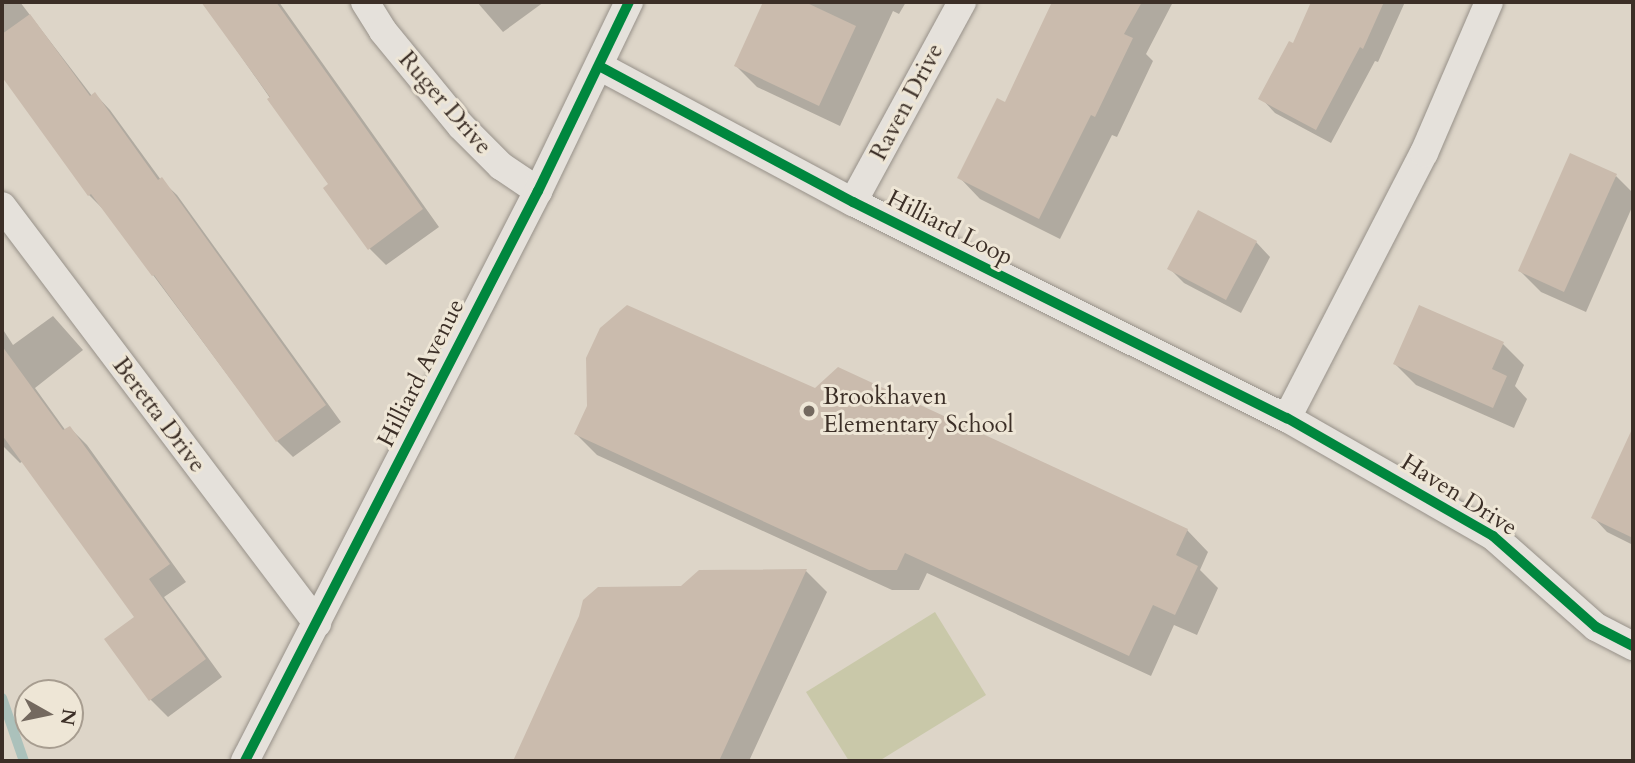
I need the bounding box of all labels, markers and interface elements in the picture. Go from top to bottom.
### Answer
street label: Raven Drive [864,39,950,165]
street label: Ruger Drive [392,45,498,161]
street label: Hilliard Loop [882,184,1018,272]
street label: Hilliard Avenue [371,294,471,452]
street label: Beretta Drive [106,352,212,478]
place label: Brookhaven Elementary School [823,383,1014,439]
marker: Brookhaven Elementary School [801,403,817,419]
street label: Haven Drive [1396,448,1522,542]
north arrow [14,679,84,749]
text: N [54,707,82,727]

